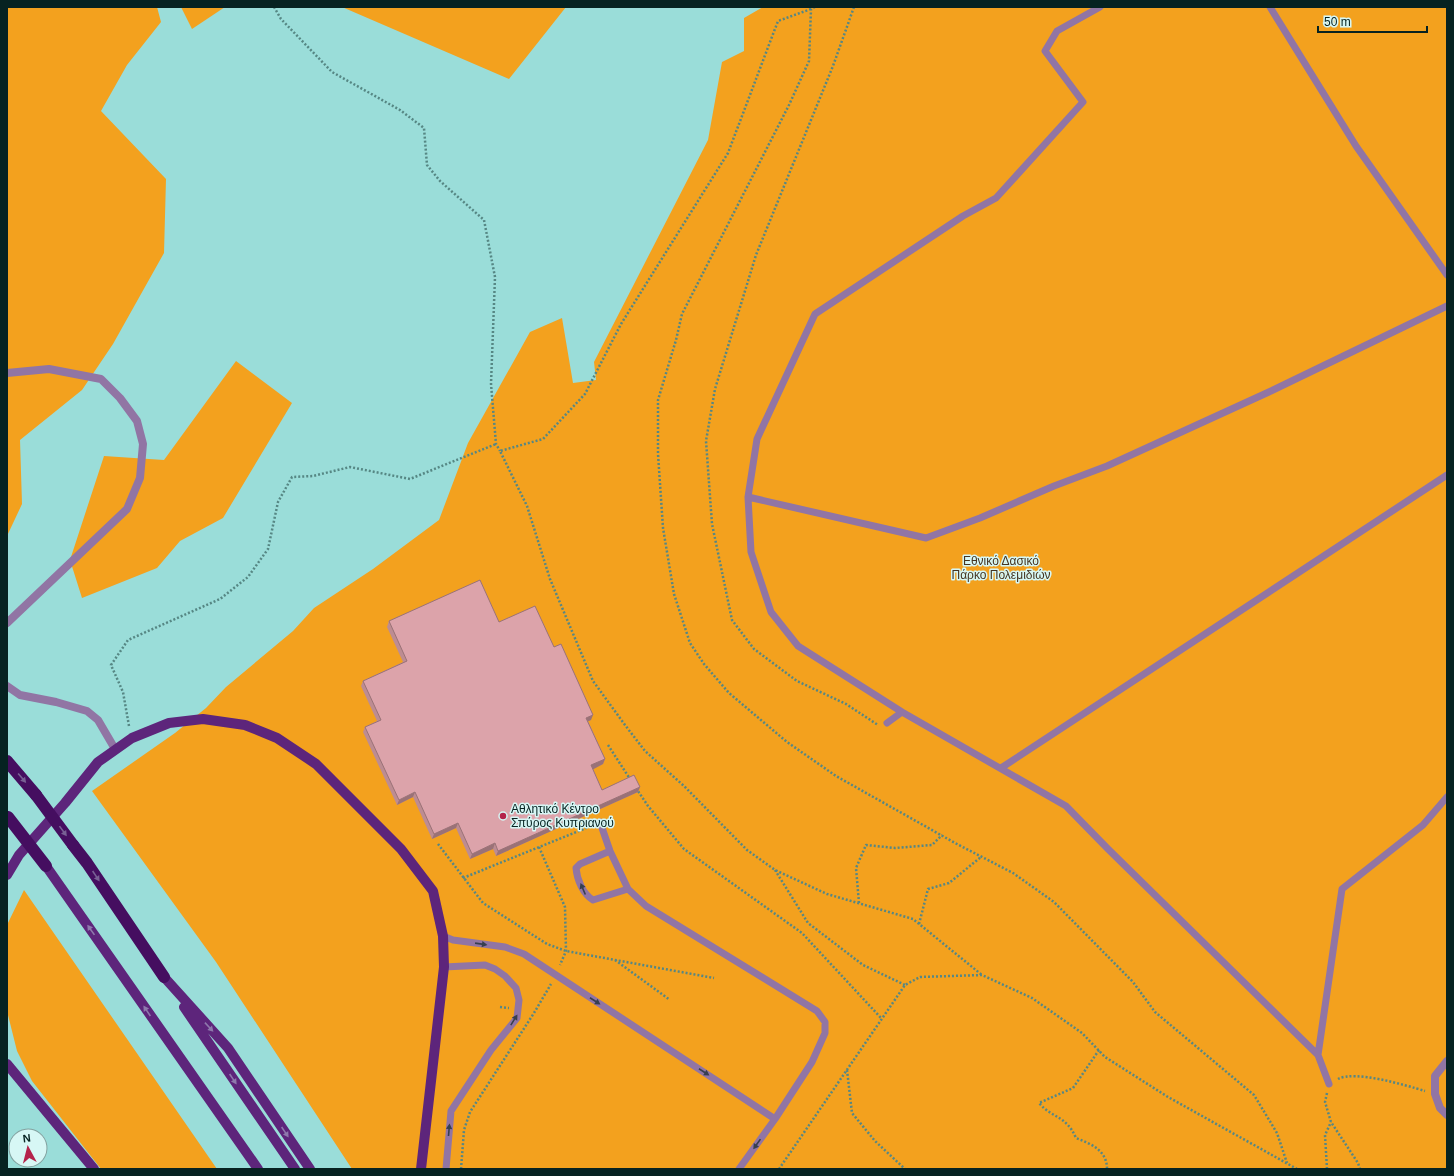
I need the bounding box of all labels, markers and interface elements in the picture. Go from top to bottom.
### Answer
scale bar [1318,8,1427,34]
text: 50 m [1324,15,1351,29]
park label: Εθνικό Δασικό Πάρκο Πολεμιδιών [951,554,1051,582]
one-way arrow [17,773,26,783]
place label: Αθλητικό Κέντρο Σπύρος Κυπριανού [511,802,614,830]
marker: Αθλητικό Κέντρο Σπύρος Κυπριανού [498,811,508,821]
one-way arrow [59,826,67,837]
one-way arrow [92,871,100,882]
one-way arrow [580,883,586,895]
one-way arrow [87,925,95,935]
one-way arrow [475,941,487,947]
one-way arrow [590,997,600,1005]
one-way arrow [143,1006,151,1016]
one-way arrow [511,1014,518,1026]
one-way arrow [204,1022,214,1032]
one-way arrow [698,1069,709,1076]
one-way arrow [229,1074,237,1084]
one-way arrow [446,1124,453,1136]
one-way arrow [281,1127,289,1137]
north arrow [8,1128,48,1168]
text: N [22,1132,32,1145]
one-way arrow [753,1139,761,1150]

